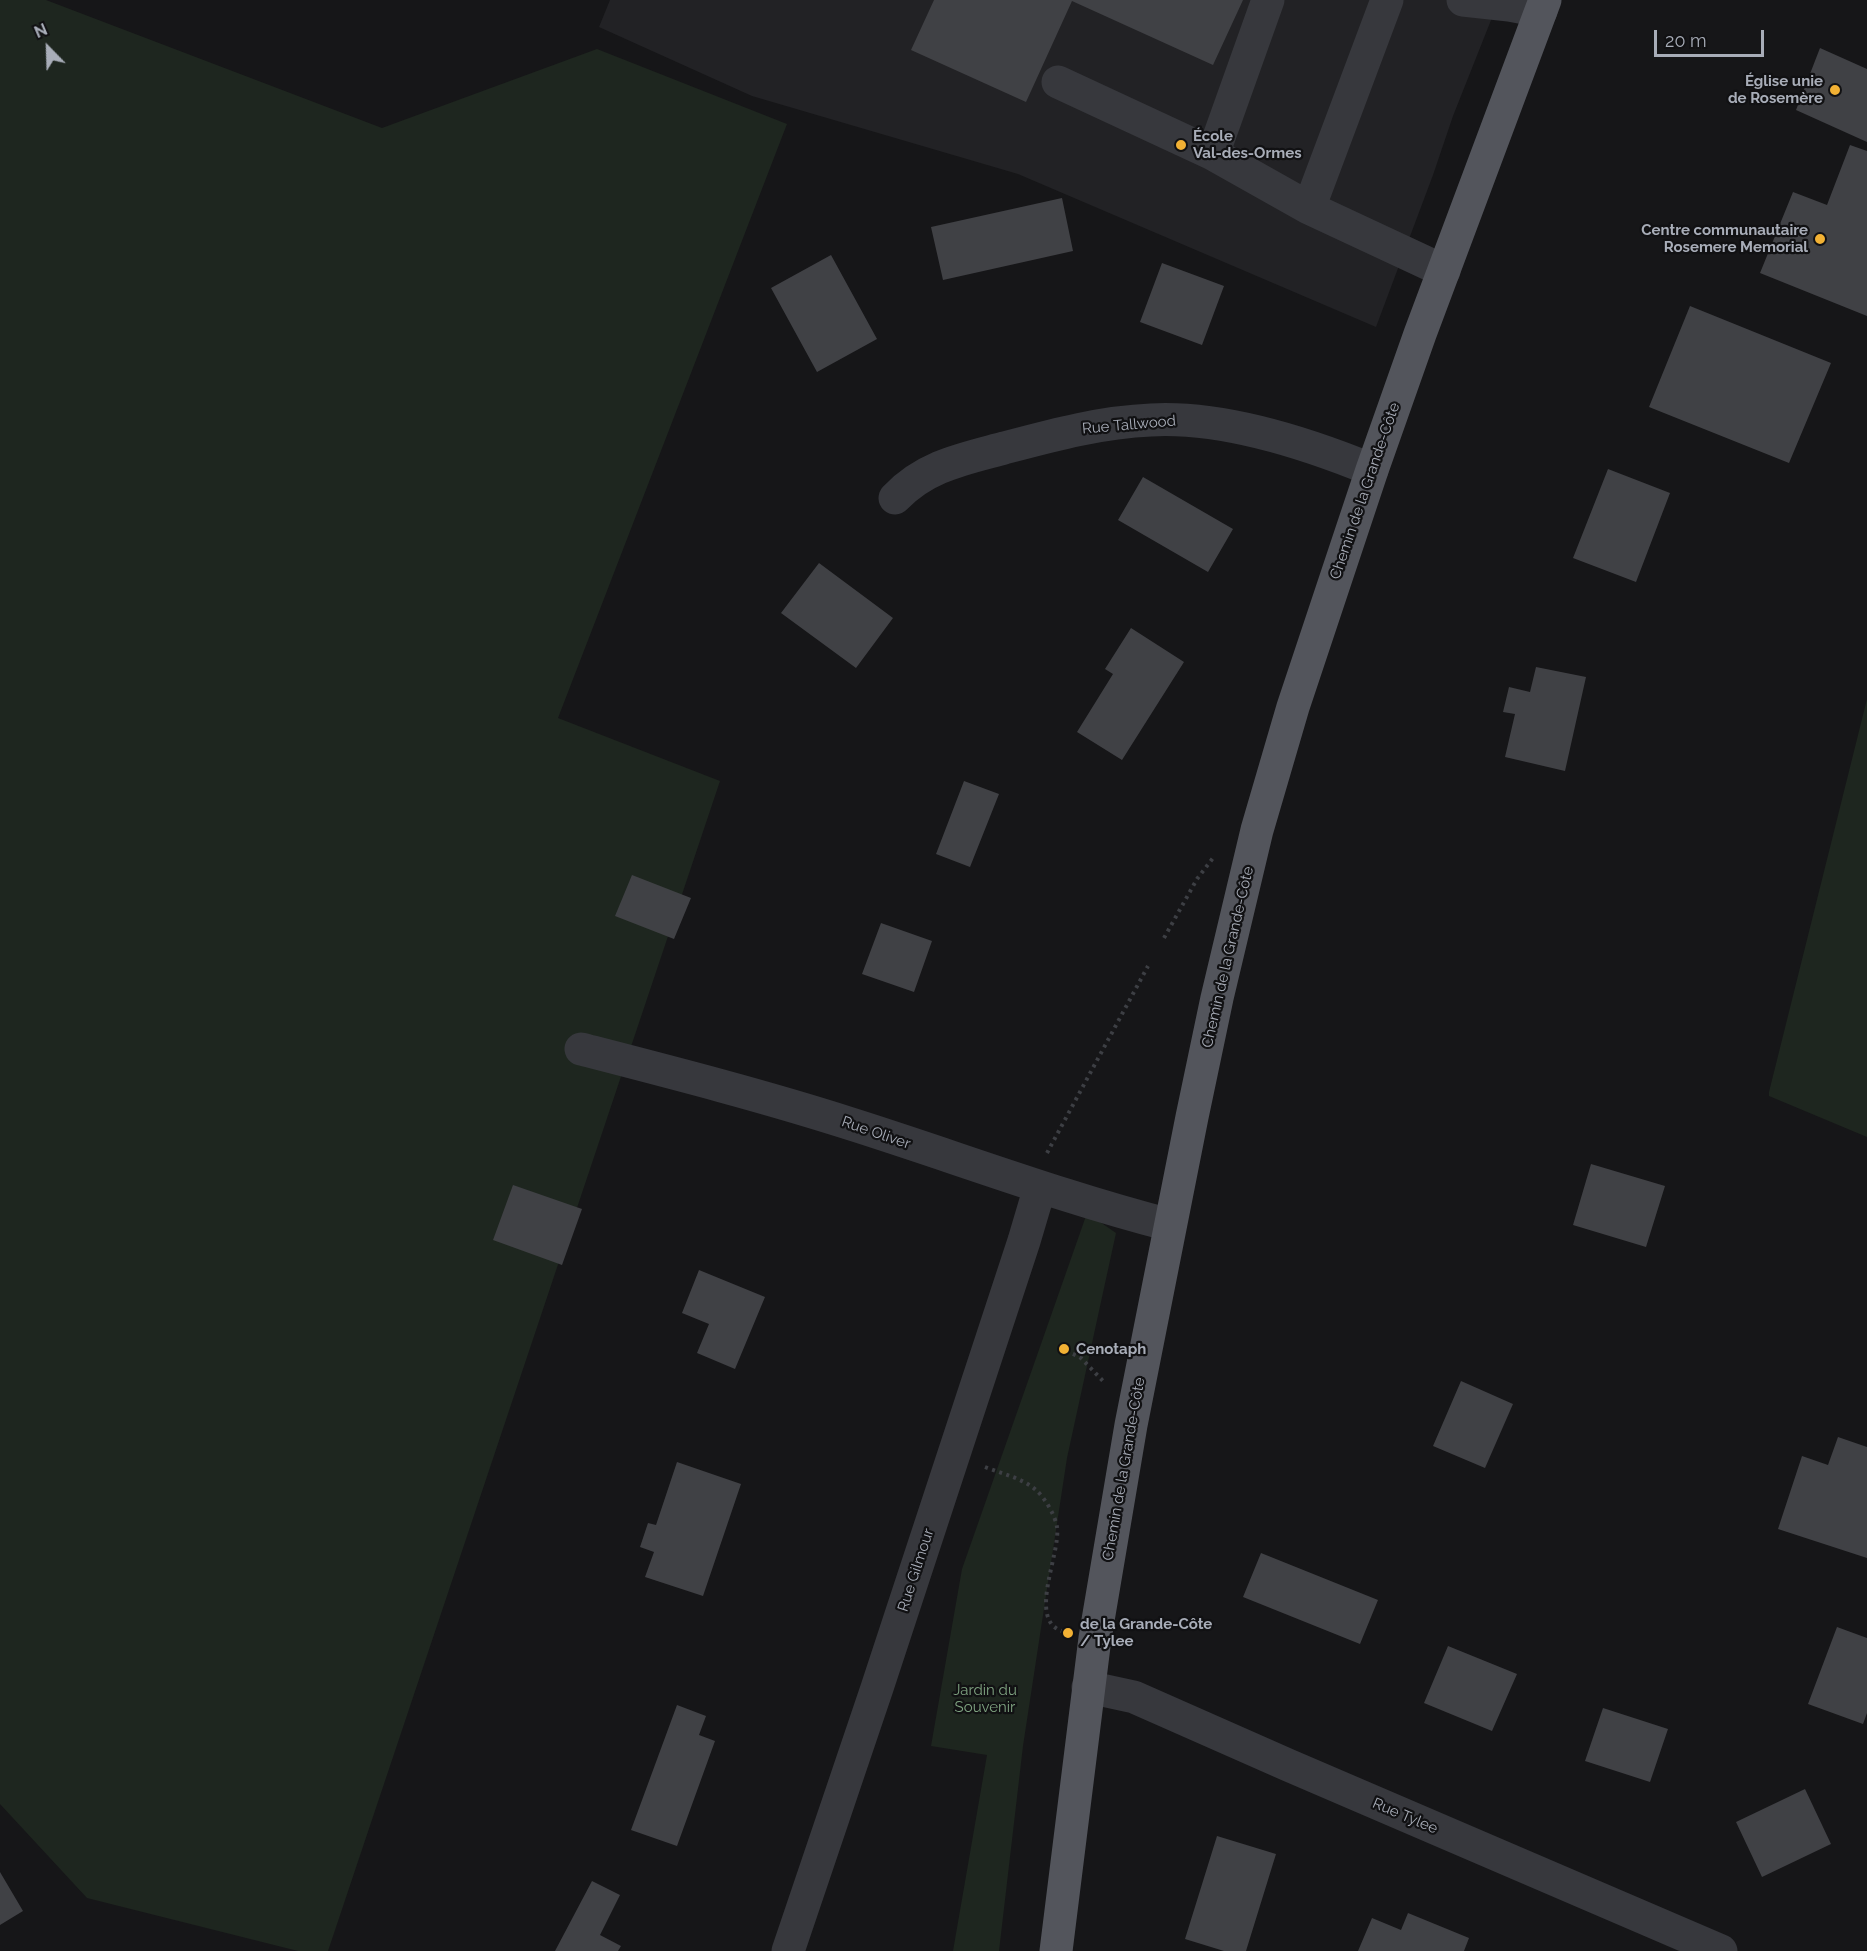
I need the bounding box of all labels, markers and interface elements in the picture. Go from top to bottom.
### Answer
north arrow [18,18,78,78]
scale bar [1657,18,1766,56]
text: N [31,20,50,42]
text: 20 m [1665,30,1707,51]
place label: Église unie de Rosemère [1728,72,1823,107]
marker: Église unie de Rosemère [1828,83,1842,97]
place label: École Val-des-Ormes [1193,127,1302,162]
marker: École Val-des-Ormes [1174,138,1188,152]
place label: Centre communautaire Rosemere Memorial [1641,221,1808,256]
marker: Centre communautaire Rosemere Memorial [1813,232,1827,246]
street label: Chemin de la Grande-Côte [1326,400,1404,582]
street label: Rue Tallwood [1081,412,1177,438]
street label: Chemin de la Grande-Côte [1198,865,1258,1049]
street label: Rue Oliver [839,1113,913,1153]
place label: Cenotaph [1076,1340,1146,1358]
marker: Cenotaph [1057,1342,1071,1356]
street label: Chemin de la Grande-Côte [1099,1376,1149,1562]
street label: Rue Gilmour [894,1526,938,1614]
place label: de la Grande-Côte / Tylee [1080,1615,1212,1650]
marker: de la Grande-Côte / Tylee [1061,1626,1075,1640]
park label: Jardin du Souvenir [953,1681,1017,1716]
street label: Rue Tylee [1370,1794,1440,1838]

